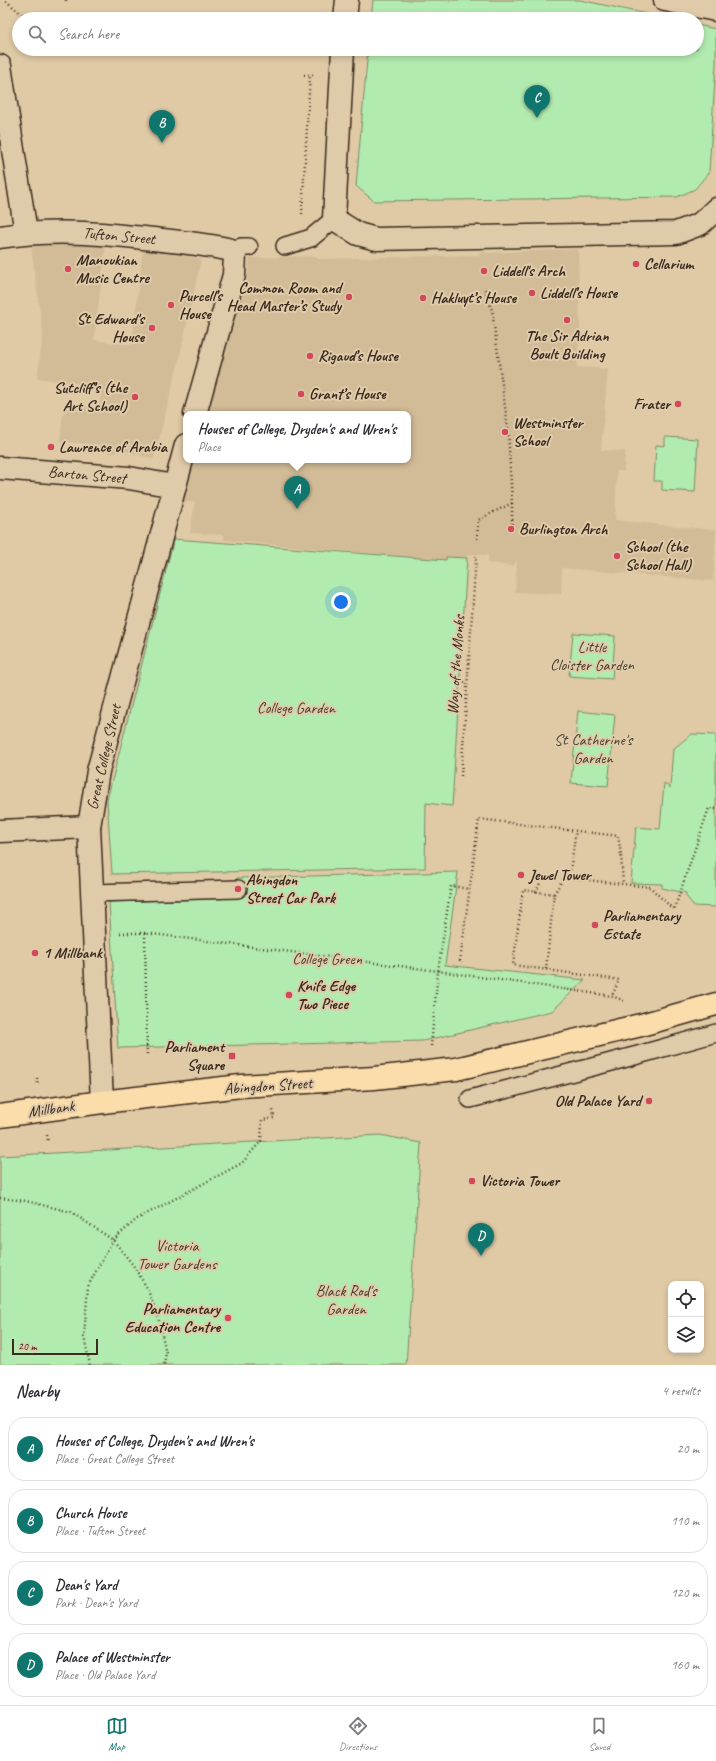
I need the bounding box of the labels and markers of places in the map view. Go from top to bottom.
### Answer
pin: C [524,85,550,118]
pin: B [149,110,175,143]
place label: Manoukian Music Centre [76,250,150,288]
place label: Cellarium [644,254,695,274]
marker: Cellarium [631,259,641,269]
place label: Liddell's Arch [492,261,566,281]
marker: Manoukian Music Centre [63,264,73,274]
marker: Liddell's Arch [479,266,489,276]
place label: Common Room and Head Master’s Study [227,278,344,316]
place label: Liddell’s House [540,283,619,303]
place label: Purcell’s House [179,286,223,324]
place label: Hakluyt’s House [431,288,518,308]
marker: Liddell’s House [527,288,537,298]
marker: Common Room and Head Master’s Study [344,292,354,302]
marker: Hakluyt’s House [418,293,428,303]
marker: Purcell’s House [166,300,176,310]
place label: St Edward's House [77,309,146,347]
marker: The Sir Adrian Boult Building [562,315,572,325]
marker: St Edward's House [147,323,157,333]
place label: The Sir Adrian Boult Building [525,326,609,364]
place label: Rigaud’s House [318,346,399,366]
marker: Rigaud’s House [305,351,315,361]
place label: Sutcliff’s (the Art School) [54,378,129,416]
place label: Grant’s House [309,384,387,404]
marker: Grant’s House [296,389,306,399]
marker: Sutcliff’s (the Art School) [130,392,140,402]
place label: Frater [633,394,672,414]
marker: Frater [673,399,683,409]
place label: Westminster School [513,413,585,451]
marker: Westminster School [500,427,510,437]
place label: Lawrence of Arabia [59,437,169,457]
marker: Lawrence of Arabia [46,442,56,452]
pin: A [284,476,310,509]
place label: Burlington Arch [519,519,608,539]
marker: Burlington Arch [506,524,516,534]
place label: School (the School Hall) [625,537,693,575]
marker: School (the School Hall) [612,551,622,561]
place label: Jewel Tower [528,865,593,885]
place label: Abingdon Street Car Park [246,870,337,908]
marker: Jewel Tower [516,870,526,880]
marker: Abingdon Street Car Park [233,884,243,894]
place label: Parliamentary Estate [603,906,682,944]
marker: Parliamentary Estate [590,920,600,930]
place label: 1 Millbank [43,943,104,963]
marker: 1 Millbank [30,948,40,958]
place label: Knife Edge Two Piece [297,976,357,1014]
marker: Knife Edge Two Piece [284,990,294,1000]
place label: Parliament Square [164,1037,226,1075]
marker: Parliament Square [227,1051,237,1061]
place label: Old Palace Yard [555,1091,644,1111]
marker: Old Palace Yard [644,1096,654,1106]
place label: Victoria Tower [480,1171,561,1191]
marker: Victoria Tower [467,1176,477,1186]
pin: D [468,1223,494,1256]
place label: Parliamentary Education Centre [125,1299,222,1337]
marker: Parliamentary Education Centre [223,1313,233,1323]

